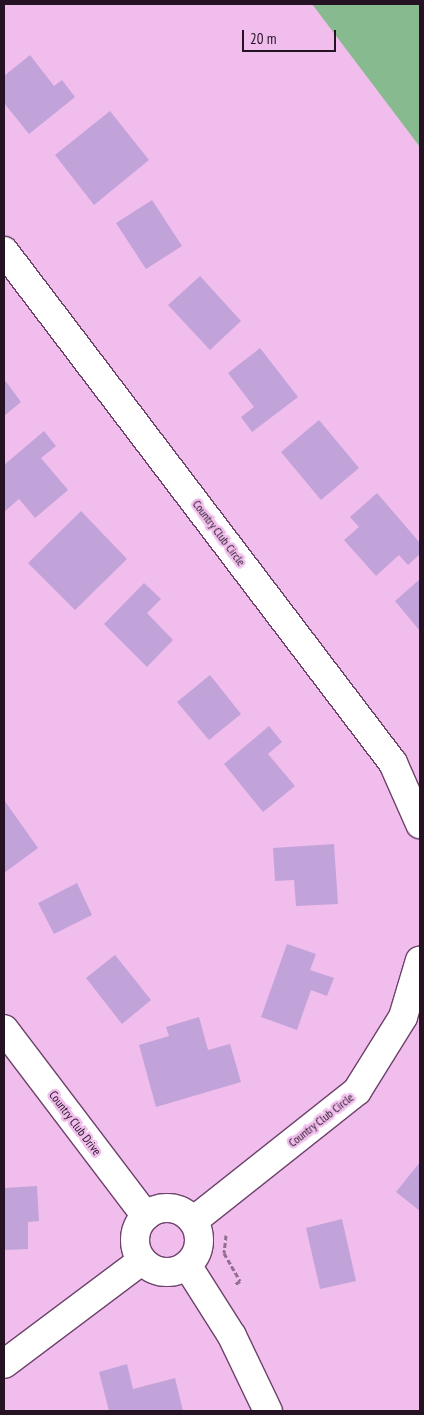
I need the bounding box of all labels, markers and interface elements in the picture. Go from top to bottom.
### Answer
scale bar [244,20,338,52]
text: 20 m [250,29,276,48]
street label: Country Club Circle [189,497,249,569]
street label: Country Club Drive [46,1088,104,1158]
street label: Country Club Circle [285,1090,357,1150]

